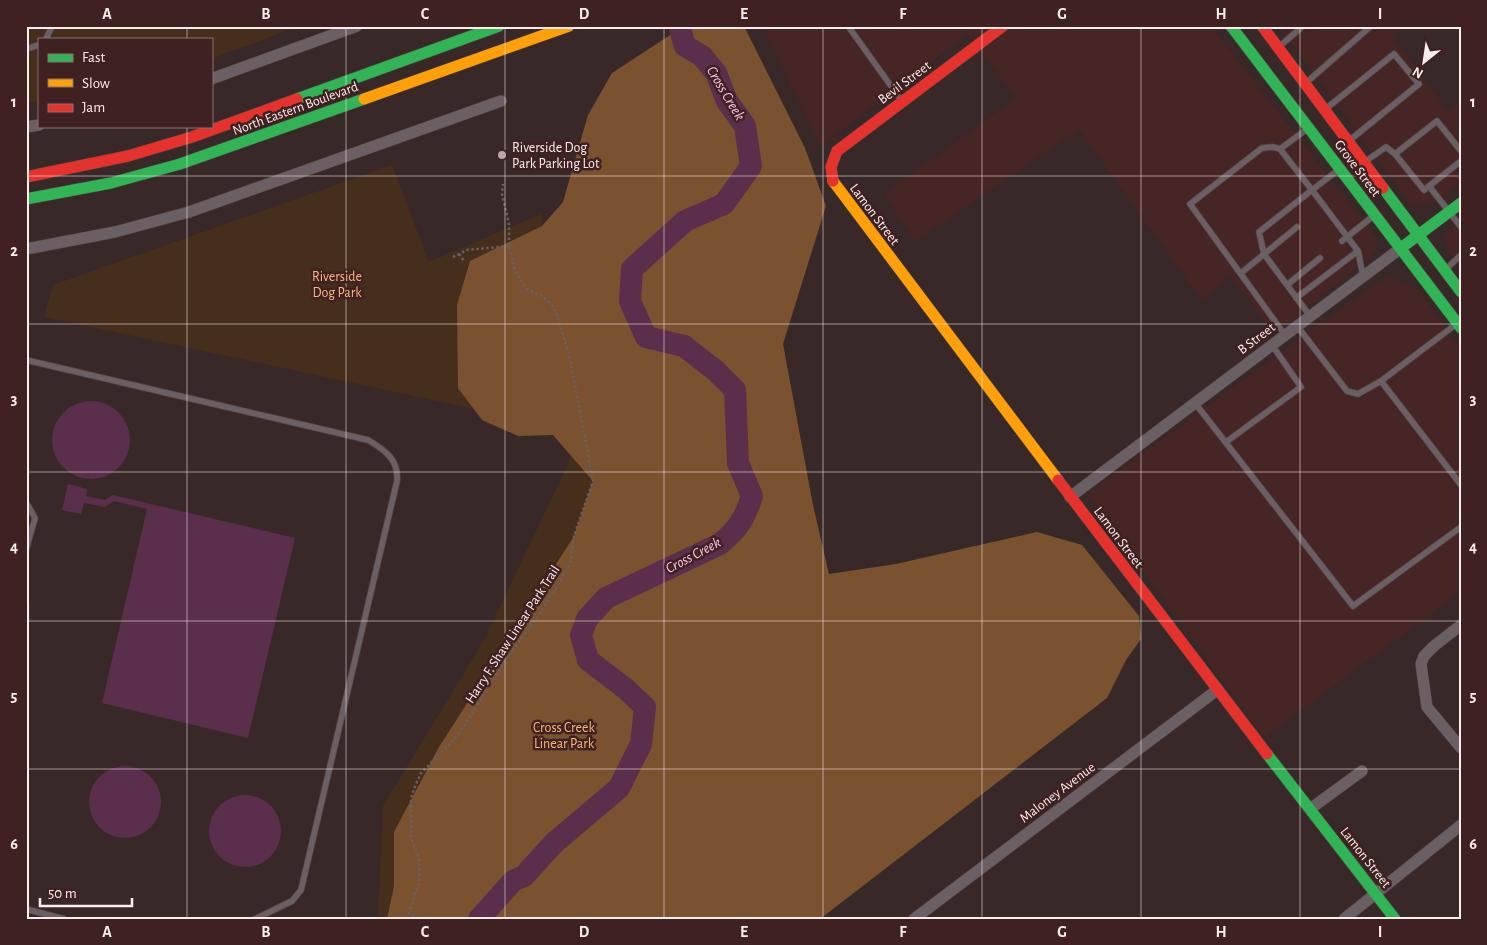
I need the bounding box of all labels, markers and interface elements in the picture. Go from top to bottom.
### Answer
text: A [102,6,112,22]
text: B [261,6,271,22]
text: C [421,6,430,22]
text: D [579,6,590,22]
text: E [740,6,748,22]
text: F [899,6,907,22]
text: G [1057,6,1067,22]
text: H [1215,6,1227,22]
text: I [1378,6,1382,22]
legend [38,38,212,128]
north arrow [1400,38,1450,88]
text: Fast [82,50,106,65]
street label: Bevil Street [876,58,934,107]
water label: Cross Creek [704,64,748,123]
text: N [1410,64,1426,81]
text: Slow [82,76,110,91]
street label: North Eastern Boulevard [231,80,360,138]
text: 1 [11,94,17,110]
text: 1 [1470,94,1476,110]
text: Jam [82,100,105,115]
street label: Grove Street [1332,138,1383,200]
place label: Riverside Dog Park Parking Lot [512,141,600,171]
marker: Riverside Dog Park Parking Lot [496,149,508,161]
street label: Lamon Street [847,181,902,248]
text: 2 [10,243,18,259]
text: 2 [1469,243,1477,259]
park label: Riverside Dog Park [312,270,362,300]
street label: B Street [1235,320,1278,357]
text: 3 [11,391,18,407]
text: 3 [1470,391,1477,407]
street label: Lamon Street [1091,504,1146,571]
water label: Cross Creek [663,535,723,576]
text: 4 [10,539,18,555]
text: 4 [1469,539,1477,555]
street label: Harry F. Shaw Linear Park Trail [463,563,563,706]
text: 5 [11,688,18,704]
text: 5 [1470,688,1477,704]
park label: Cross Creek Linear Park [533,721,596,751]
street label: Maloney Avenue [1017,760,1098,826]
street label: Lamon Street [1337,825,1393,891]
text: 6 [10,836,18,852]
text: 6 [1469,836,1477,852]
scale bar [40,875,132,907]
text: 50 m [48,886,77,901]
text: A [102,924,112,940]
text: B [261,924,271,940]
text: C [421,924,430,940]
text: D [579,924,590,940]
text: E [740,924,748,940]
text: F [899,924,907,940]
text: G [1057,924,1067,940]
text: H [1215,924,1227,940]
text: I [1378,924,1382,940]

